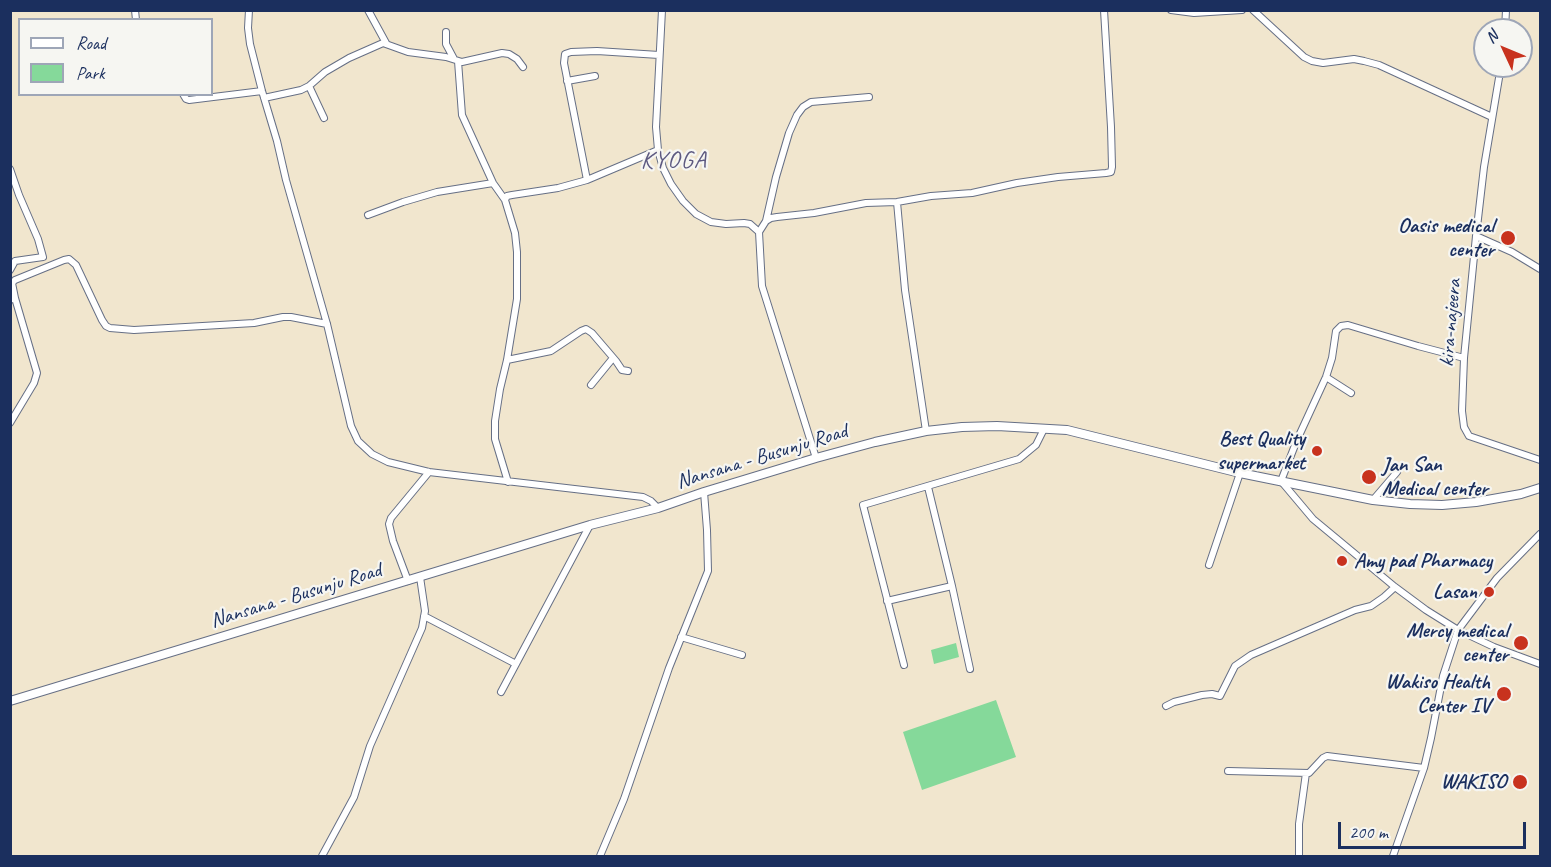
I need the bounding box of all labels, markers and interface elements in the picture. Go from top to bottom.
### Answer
legend [18,18,213,96]
north arrow [1473,18,1533,78]
text: N [1481,26,1502,47]
text: Road [76,32,106,54]
text: Park [76,62,105,84]
district label: KYOGA [641,147,707,175]
place label: Oasis medical center [1398,213,1494,263]
marker: Oasis medical center [1499,229,1517,247]
street label: kira-najeera [1435,278,1467,368]
street label: Nansana - Busunju Road [674,419,850,495]
place label: Best Quality supermarket [1217,426,1305,476]
marker: Best Quality supermarket [1310,444,1324,458]
place label: Jan San Medical center [1382,452,1488,502]
marker: Jan San Medical center [1360,468,1378,486]
place label: Amy pad Pharmacy [1354,548,1492,574]
marker: Amy pad Pharmacy [1335,554,1349,568]
street label: Nansana - Busunju Road [208,558,384,634]
place label: Lasan [1433,579,1477,605]
marker: Lasan [1482,585,1496,599]
place label: Mercy medical center [1406,618,1508,668]
marker: Mercy medical center [1512,634,1530,652]
place label: Wakiso Health Center IV [1385,669,1490,719]
marker: Wakiso Health Center IV [1495,685,1513,703]
place label: WAKISO [1441,769,1506,795]
marker: WAKISO [1511,773,1529,791]
scale bar [1341,810,1528,848]
text: 200 m [1349,821,1388,843]

